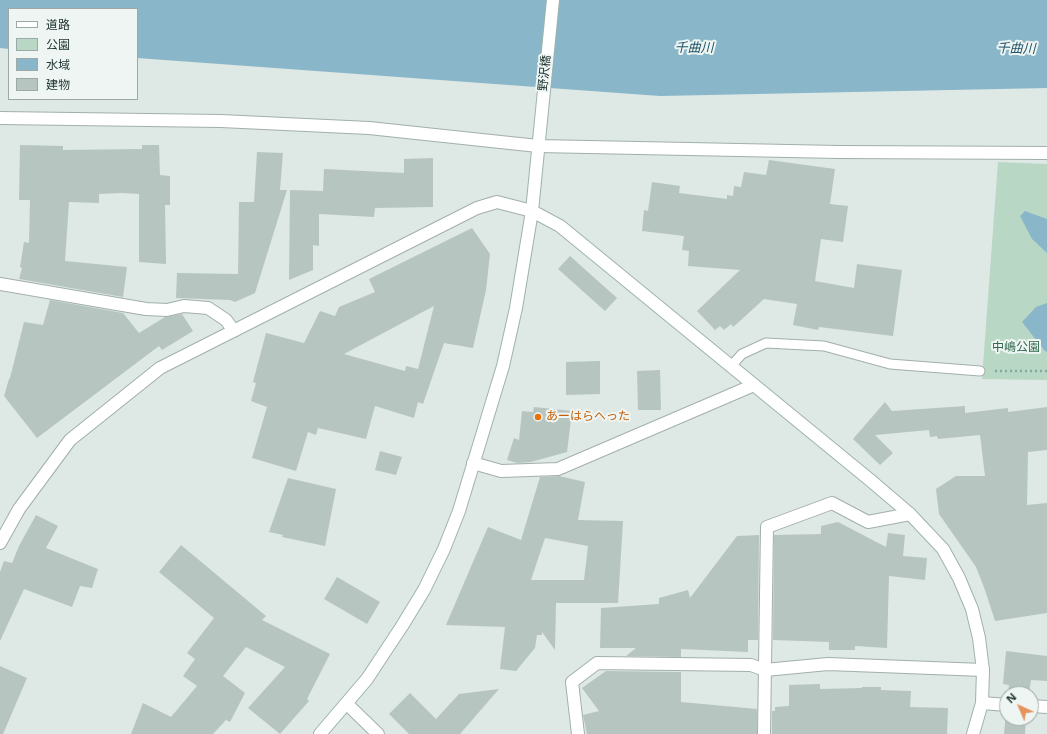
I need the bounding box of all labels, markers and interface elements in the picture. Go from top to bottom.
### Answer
legend [8,8,138,100]
text: 道路 [46,16,70,33]
text: 公園 [46,36,70,53]
water label: 千曲川 [675,40,713,56]
water label: 千曲川 [996,41,1036,57]
street label: 野沢橋 [536,54,554,92]
text: 水域 [46,56,70,73]
text: 建物 [46,76,70,93]
park label: 中嶋公園 [992,341,1040,355]
place label: あーはらへった [546,410,630,424]
marker: あーはらへった [533,412,543,422]
north arrow [999,686,1039,726]
text: N [1003,689,1019,706]

